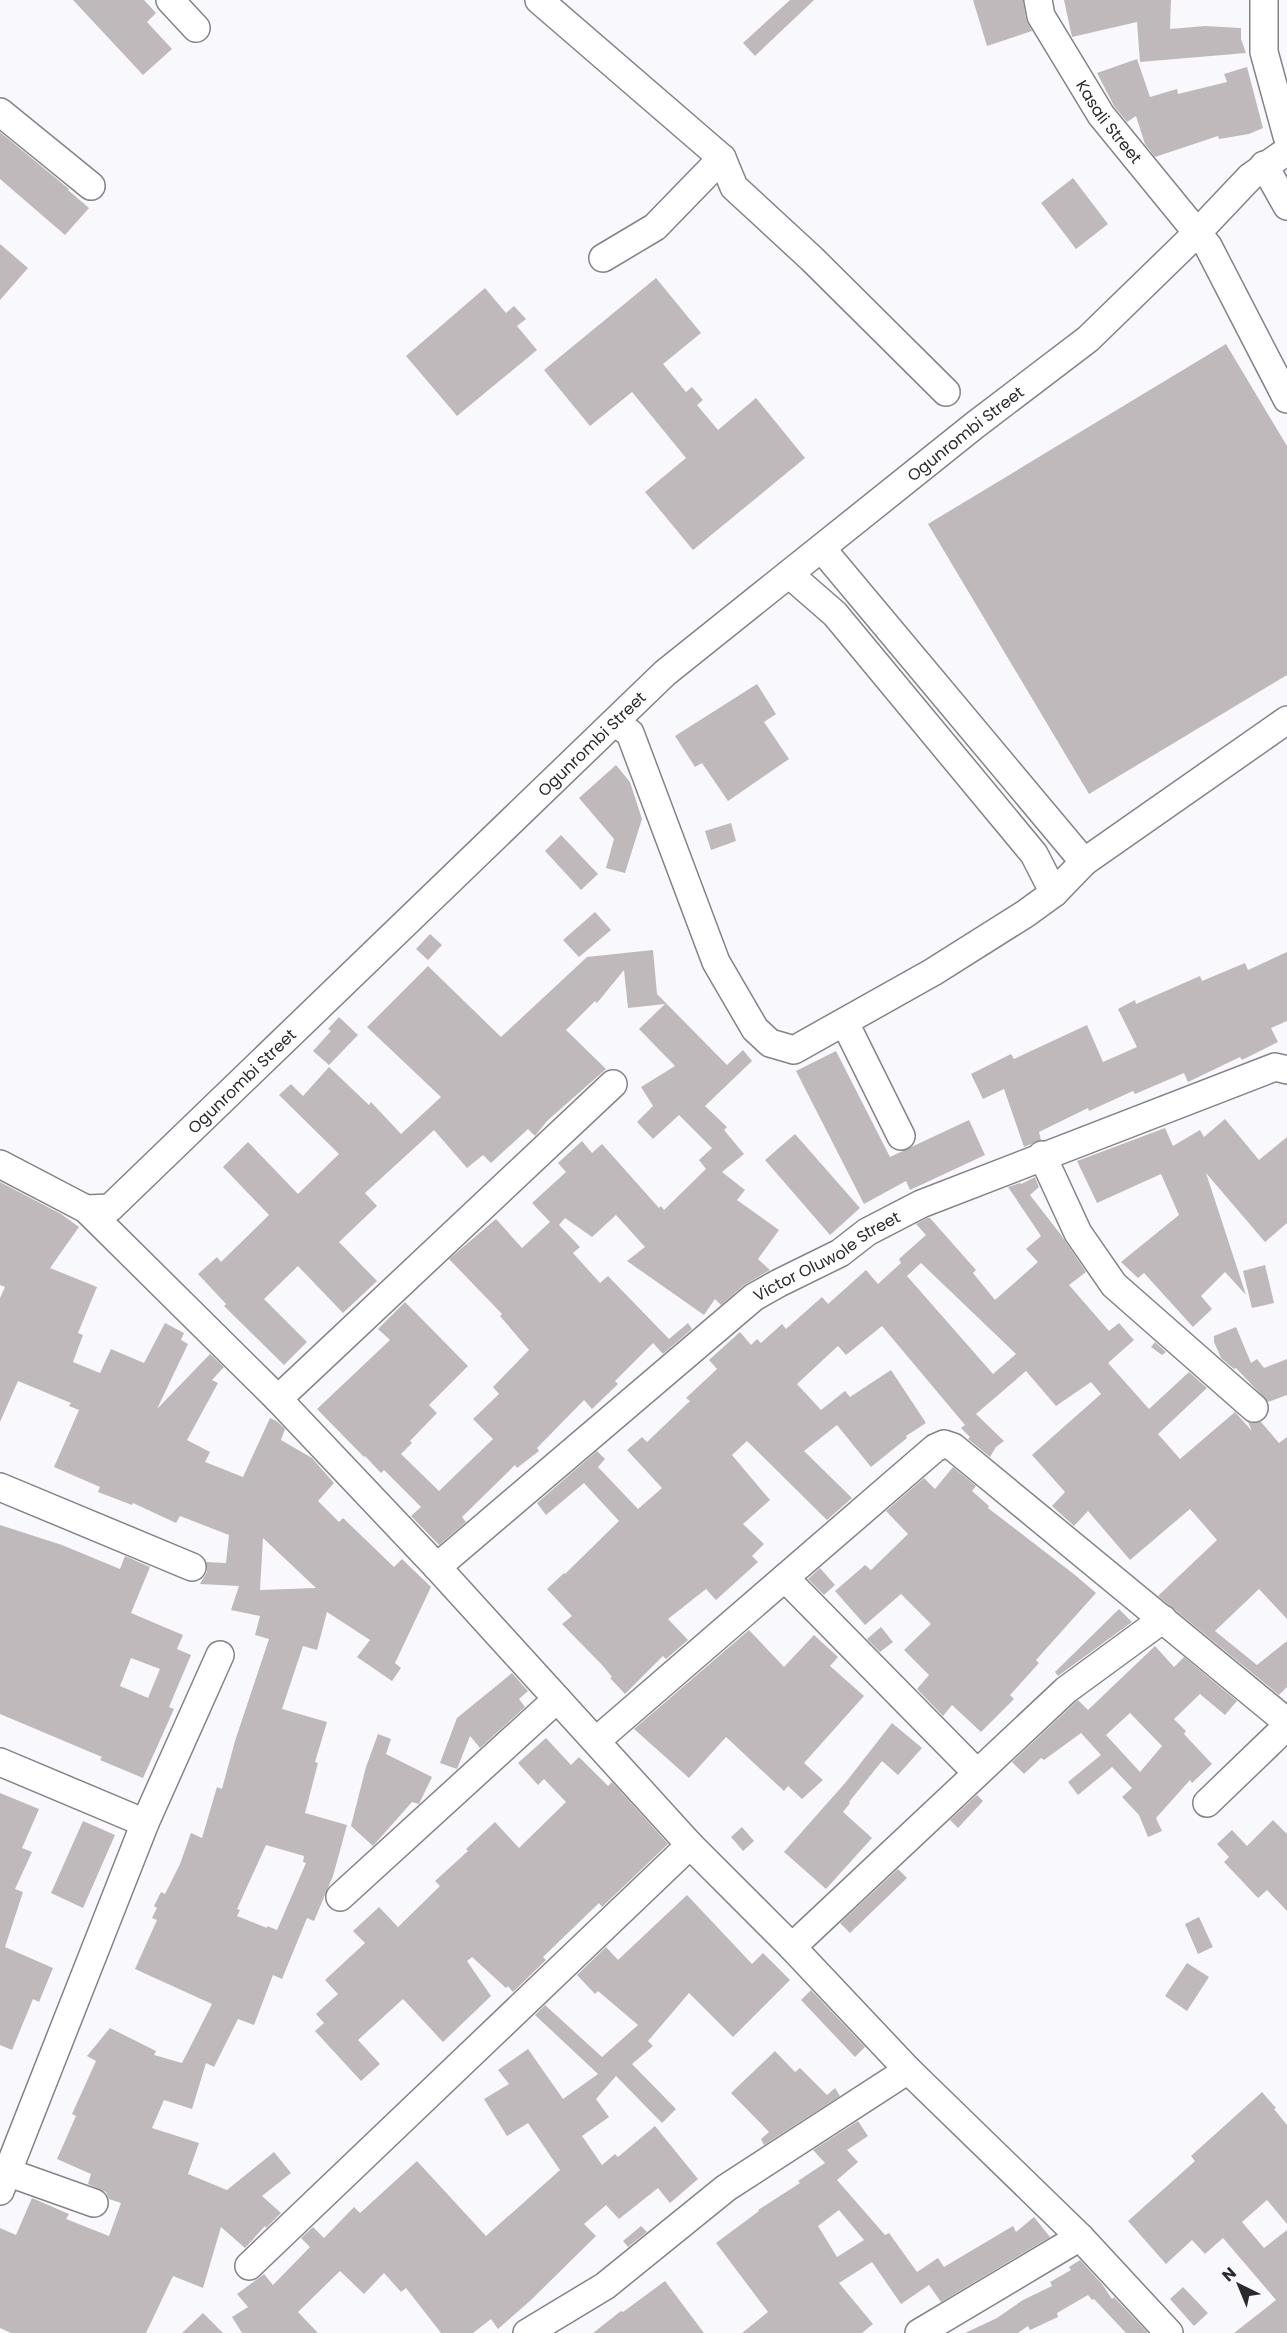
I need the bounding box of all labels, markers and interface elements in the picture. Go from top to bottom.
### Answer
street label: Kasali Street [1071,75,1148,168]
street label: Ogunrombi Street [902,380,1029,487]
street label: Ogunrombi Street [532,686,651,801]
street label: Ogunrombi Street [182,1023,301,1139]
street label: Victor Oluwole Street [749,1205,904,1307]
north arrow [1209,2255,1269,2315]
text: N [1217,2262,1241,2287]

